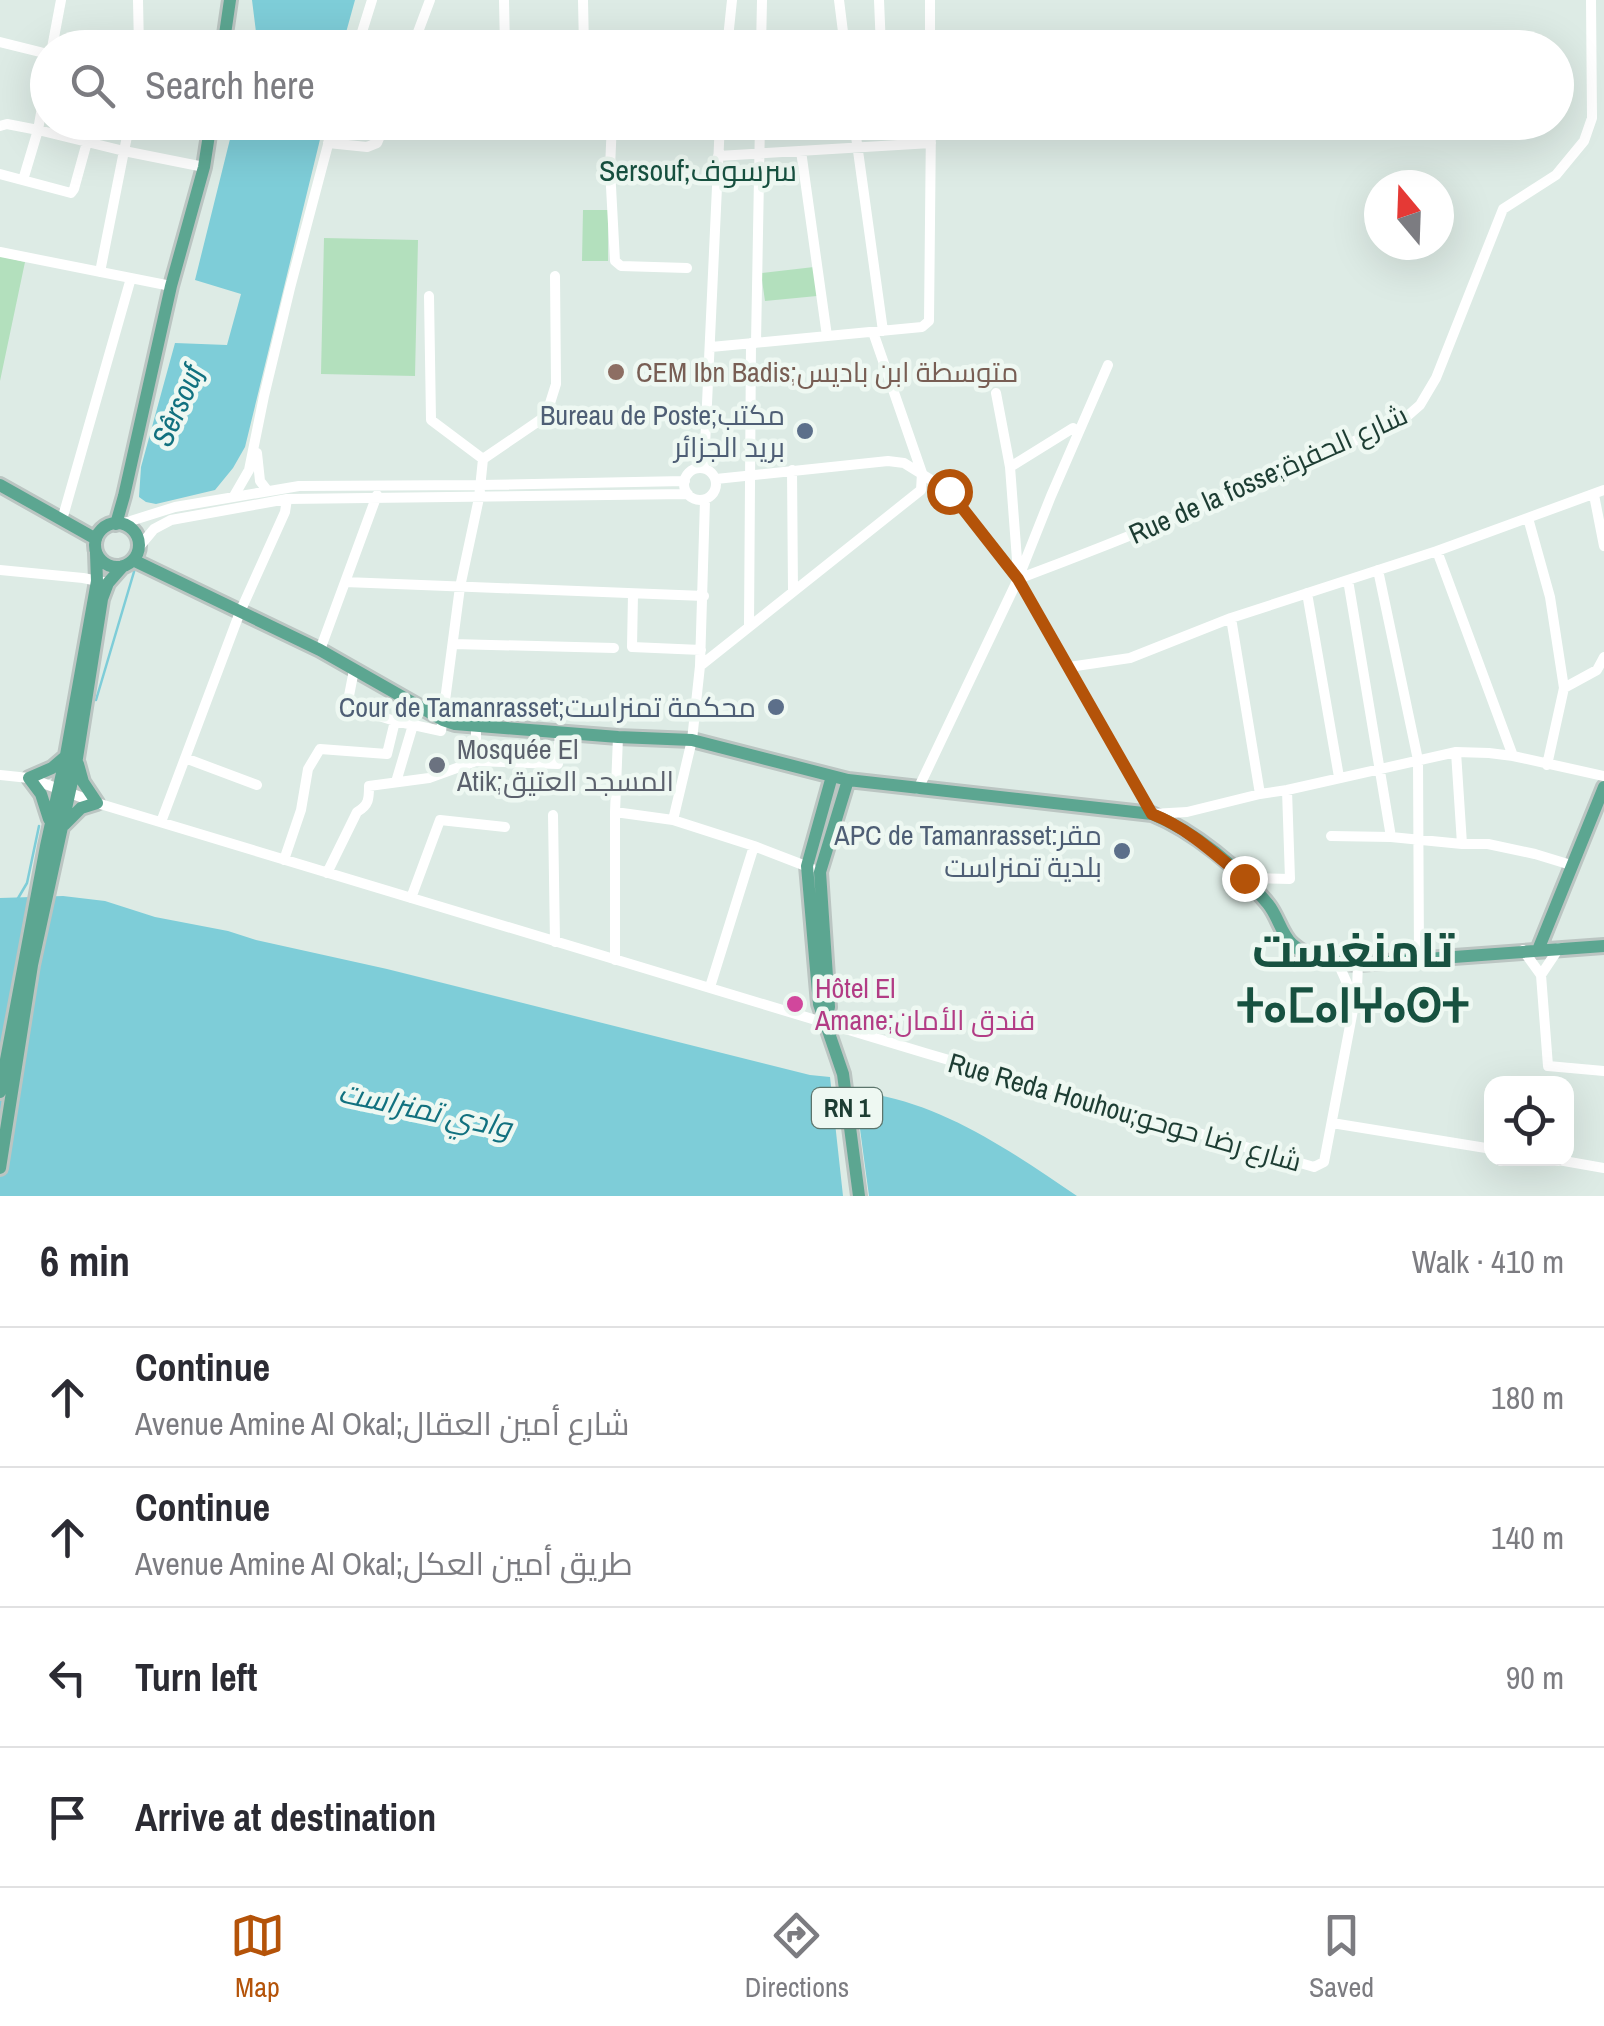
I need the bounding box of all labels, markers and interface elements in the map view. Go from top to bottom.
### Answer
search box [30,30,1574,140]
icon: search [65,58,120,113]
text: Search here [145,60,315,111]
district label: Sersouf;سرسوف [599,150,797,190]
north arrow [1364,170,1454,260]
place label: CEM Ibn Badis;متوسطة ابن باديس [636,353,1019,391]
water label: Sêrsouf [142,357,213,452]
marker: CEM Ibn Badis;متوسطة ابن باديس [605,361,627,383]
street label: Rue de la fosse;شارع الحفرة [1123,395,1413,553]
place label: Bureau de Poste;مكتب بريد الجزائر [540,396,785,466]
marker: Bureau de Poste;مكتب بريد الجزائر [794,420,816,442]
route start [927,469,973,515]
place label: Cour de Tamanrasset;محكمة تمنراست [339,688,756,726]
marker: Cour de Tamanrasset;محكمة تمنراست [765,696,787,718]
place label: Mosquée El Atik;المسجد العتيق [456,730,674,800]
marker: Mosquée El Atik;المسجد العتيق [426,754,448,776]
place label: APC de Tamanrasset;مقر بلدية تمنراست [833,816,1102,886]
marker: APC de Tamanrasset;مقر بلدية تمنراست [1111,840,1133,862]
route end [1222,856,1268,902]
district label: تامنغست ⵜⴰⵎⴰⵏⵖⴰⵙⵜ [1237,917,1469,1037]
place label: Hôtel El Amane;فندق الأمان [814,969,1035,1039]
marker: Hôtel El Amane;فندق الأمان [784,993,806,1015]
street label: Rue Reda Houhou;شارع رضا حوحو [944,1043,1306,1181]
water label: وادي تمنراست [334,1071,517,1151]
map controls [1484,1076,1574,1166]
button: locate [1484,1076,1574,1166]
road number: RN 1 [812,1088,882,1128]
text: 6 min [40,1233,130,1289]
text: Walk · 410 m [1412,1240,1564,1283]
text: Continue [135,1342,270,1393]
icon: ahead [40,1370,95,1425]
text: 180 m [1491,1376,1564,1419]
text: Avenue Amine Al Okal;شارع أمين العقال [135,1402,629,1445]
text: Continue [135,1482,270,1533]
icon: ahead [40,1510,95,1565]
text: 140 m [1491,1516,1564,1559]
text: Avenue Amine Al Okal;طريق أمين العكل [135,1542,633,1585]
icon: left [40,1650,95,1705]
text: Turn left [135,1652,257,1703]
text: 90 m [1506,1656,1564,1699]
icon: arrive [40,1790,95,1845]
text: Arrive at destination [135,1792,436,1843]
tab: Map [230,1908,285,2006]
tab: Directions [745,1908,849,2006]
tab: Saved [1309,1908,1374,2006]

